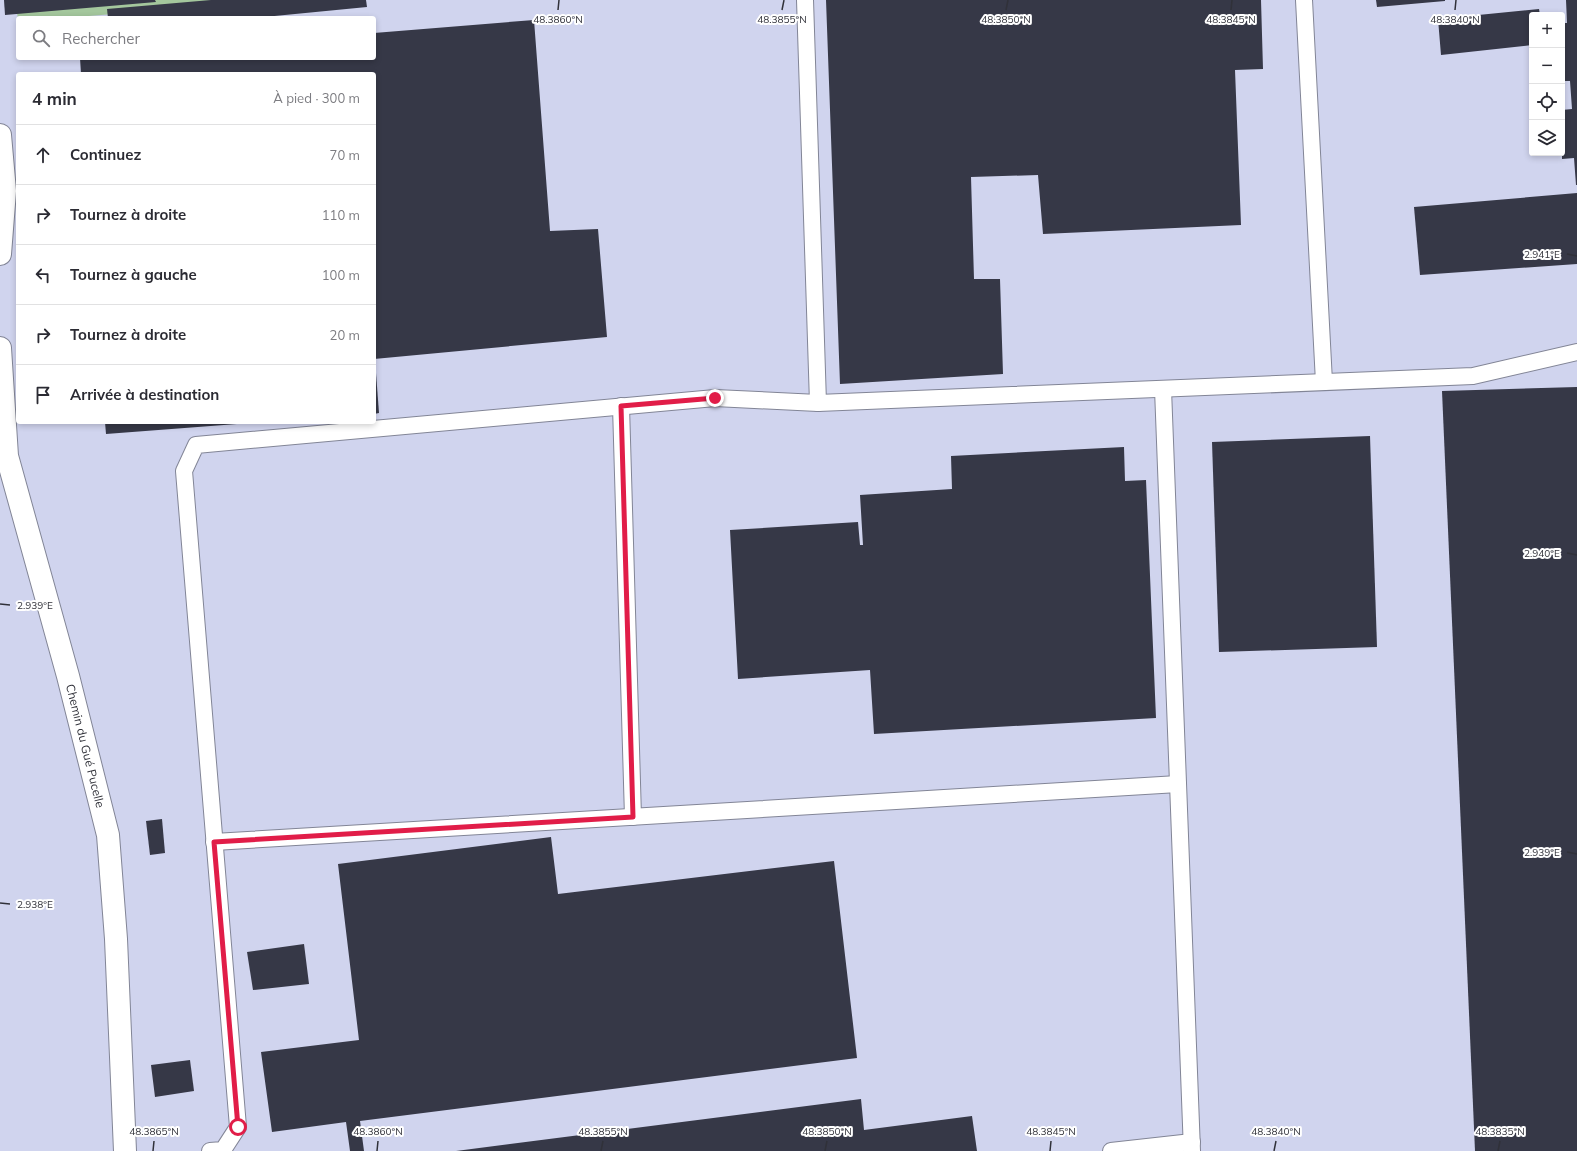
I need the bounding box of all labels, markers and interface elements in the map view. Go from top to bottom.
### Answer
map controls [1529,12,1565,156]
button: + [1529,12,1565,48]
text: 48.3860°N [533,13,583,26]
text: 48.3855°N [757,13,807,26]
text: 48.3850°N [981,13,1031,26]
text: 48.3845°N [1206,13,1256,26]
text: 48.3840°N [1430,13,1480,26]
search box [16,16,376,60]
icon: search [30,27,52,49]
text: Rechercher [62,29,140,48]
button: − [1529,48,1565,84]
button: locate [1529,84,1565,120]
text: 4 min [32,88,77,109]
text: À pied · 300 m [273,90,360,106]
button: layers [1529,120,1565,156]
icon: ahead [32,144,54,166]
text: Continuez [70,145,141,164]
text: 70 m [330,147,360,163]
icon: right [32,204,54,226]
text: Tournez à droite [70,205,186,224]
text: 110 m [322,207,360,223]
text: 2.941°E [1524,248,1560,261]
icon: left [32,264,54,286]
text: Tournez à gauche [70,265,197,284]
text: 100 m [322,267,360,283]
icon: right [32,324,54,346]
text: Tournez à droite [70,325,186,344]
text: 20 m [330,327,360,343]
icon: arrive [32,384,54,406]
text: Arrivée à destination [70,385,219,404]
route end [706,389,724,407]
text: 2.940°E [1524,547,1560,560]
text: 2.939°E [17,599,53,612]
street label: Chemin du Gué Pucelle [63,682,108,809]
text: 2.939°E [1524,846,1560,859]
text: 2.938°E [17,898,53,911]
route start [229,1118,247,1136]
text: 48.3865°N [129,1125,179,1138]
text: 48.3860°N [353,1125,403,1138]
text: 48.3855°N [578,1125,628,1138]
text: 48.3850°N [802,1125,852,1138]
text: 48.3845°N [1026,1125,1076,1138]
text: 48.3840°N [1251,1125,1301,1138]
text: 48.3835°N [1475,1125,1525,1138]

